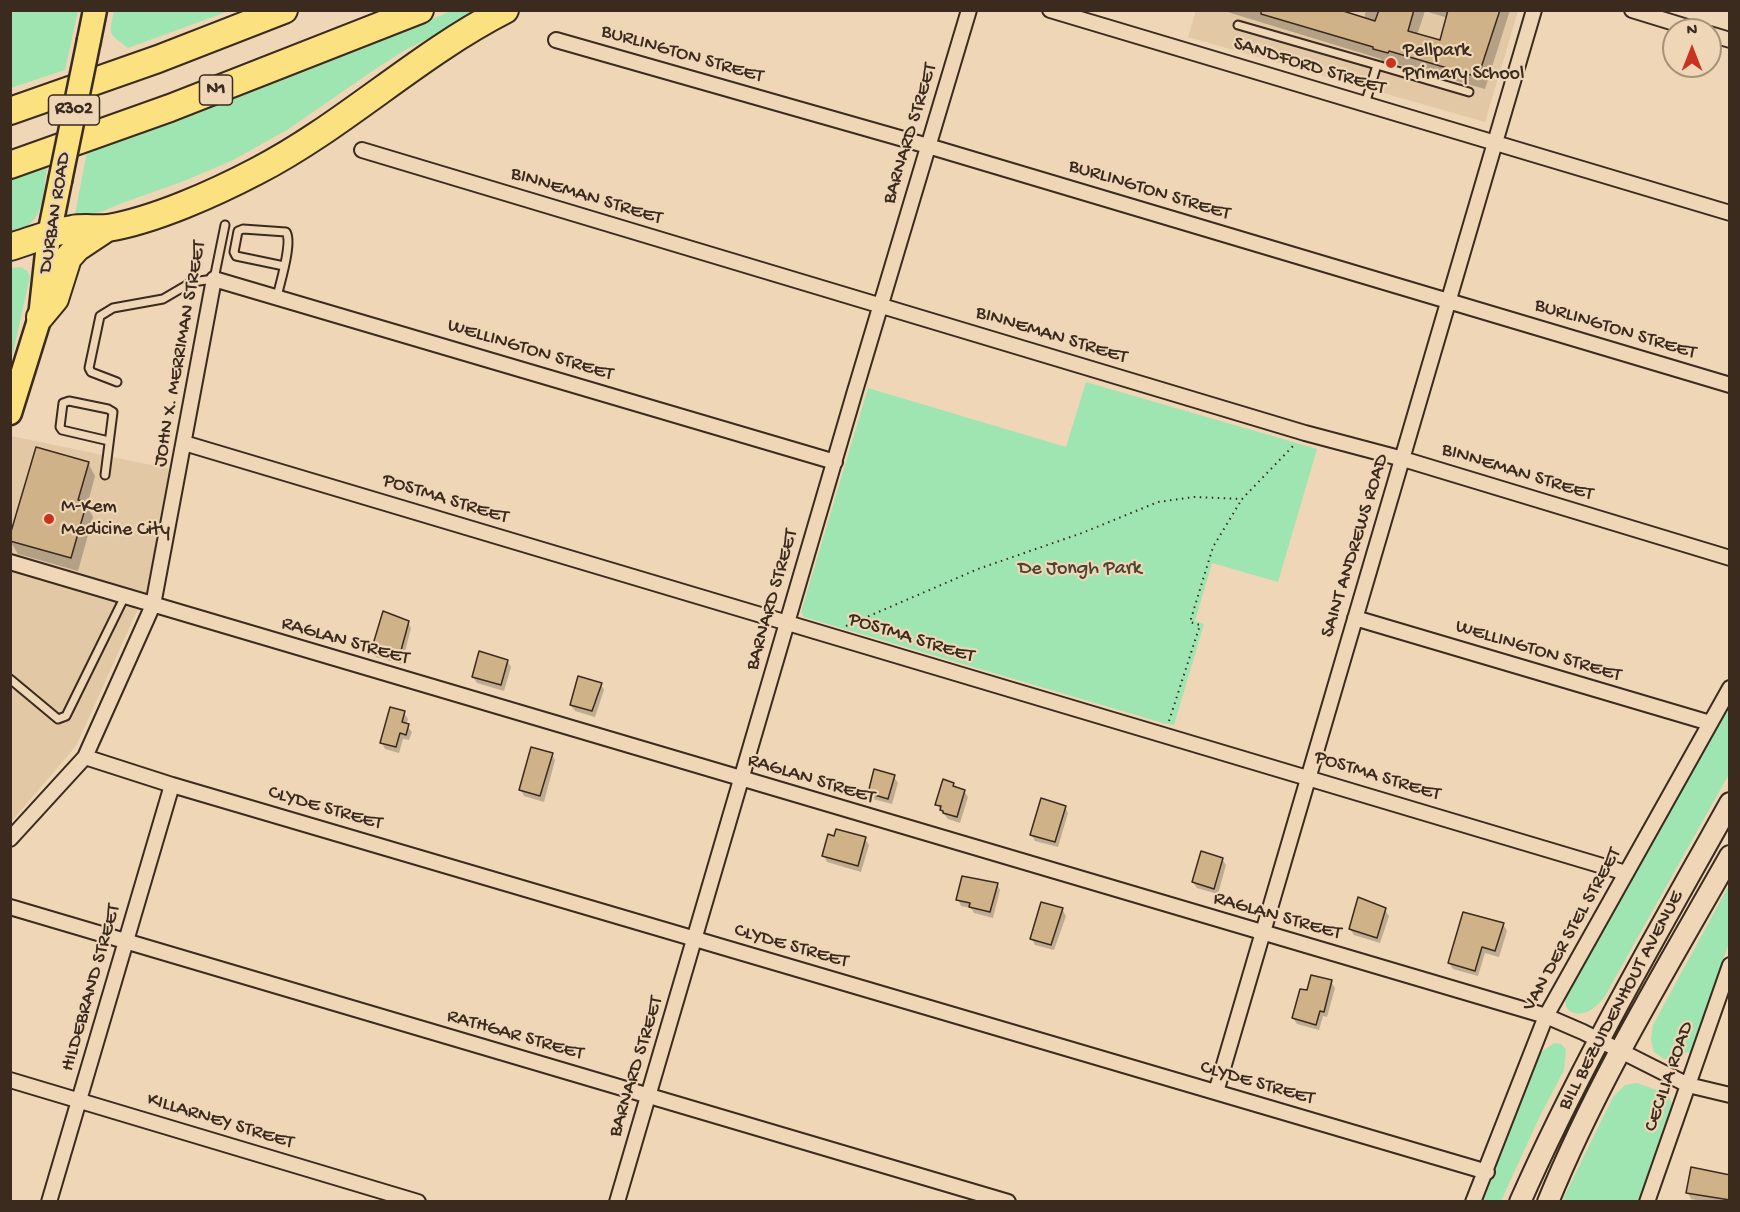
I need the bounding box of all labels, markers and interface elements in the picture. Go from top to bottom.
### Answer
north arrow [1662,18,1722,78]
street label: BURLINGTON STREET [598,20,766,90]
text: N [1687,22,1697,41]
street label: SANDFORD STREET [1230,32,1388,102]
place label: Pellpark Primary School [1403,40,1524,87]
marker: Pellpark Primary School [1384,56,1398,70]
street label: BARNARD STREET [878,61,944,207]
road number: N1 [200,75,232,105]
road number: R302 [48,95,100,125]
street label: DURBAN ROAD [35,151,77,275]
street label: BURLINGTON STREET [1065,155,1233,227]
street label: BINNEMAN STREET [507,163,665,231]
street label: JOHN X. MERRIMAN STREET [149,239,213,469]
street label: BURLINGTON STREET [1531,294,1699,366]
street label: BINNEMAN STREET [972,302,1130,370]
street label: WELLINGTON STREET [444,314,616,388]
street label: BINNEMAN STREET [1438,439,1596,507]
street label: SAINT ANDREWS ROAD [1317,451,1395,641]
street label: POSTMA STREET [379,469,511,531]
place label: M-Kem Medicine City [61,496,170,543]
marker: M-Kem Medicine City [42,512,56,526]
street label: BARNARD STREET [741,527,805,673]
park label: De Jongh Park [1018,558,1142,582]
street label: POSTMA STREET [845,608,977,670]
street label: RAGLAN STREET [278,612,412,672]
street label: WELLINGTON STREET [1452,615,1624,689]
street label: POSTMA STREET [1311,746,1443,808]
street label: RAGLAN STREET [744,749,878,811]
street label: CLYDE STREET [265,781,385,837]
street label: VAN DER STEL STREET [1518,844,1628,1016]
street label: RAGLAN STREET [1210,887,1344,947]
street label: BILL BEZUIDENHOUT AVENUE [1554,887,1690,1115]
street label: HILDEBRAND STREET [57,902,127,1074]
street label: CLYDE STREET [731,919,851,975]
street label: BARNARD STREET [604,994,670,1140]
street label: RATHGAR STREET [444,1005,586,1067]
street label: CECILIA ROAD [1640,1019,1700,1135]
street label: CLYDE STREET [1197,1056,1317,1112]
street label: KILLARNEY STREET [144,1088,296,1156]

